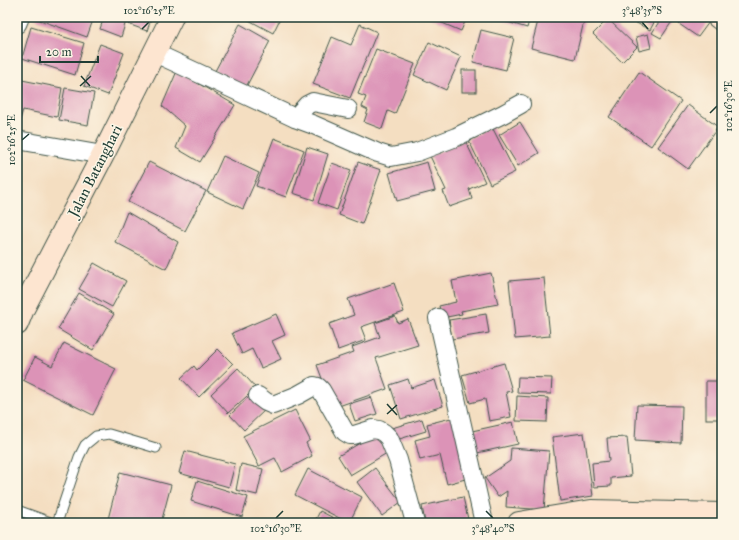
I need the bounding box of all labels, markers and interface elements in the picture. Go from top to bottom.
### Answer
text: 102°16'25"E [123,5,175,17]
text: 3°48'35"S [622,5,662,17]
scale bar [40,38,98,64]
text: 20 m [46,45,72,59]
text: 102°16'30"E [723,80,735,132]
text: 102°16'25"E [6,114,18,166]
street label: Jalan Batanghari [63,122,127,222]
text: 102°16'30"E [250,523,302,535]
text: 3°48'40"S [472,523,515,535]

